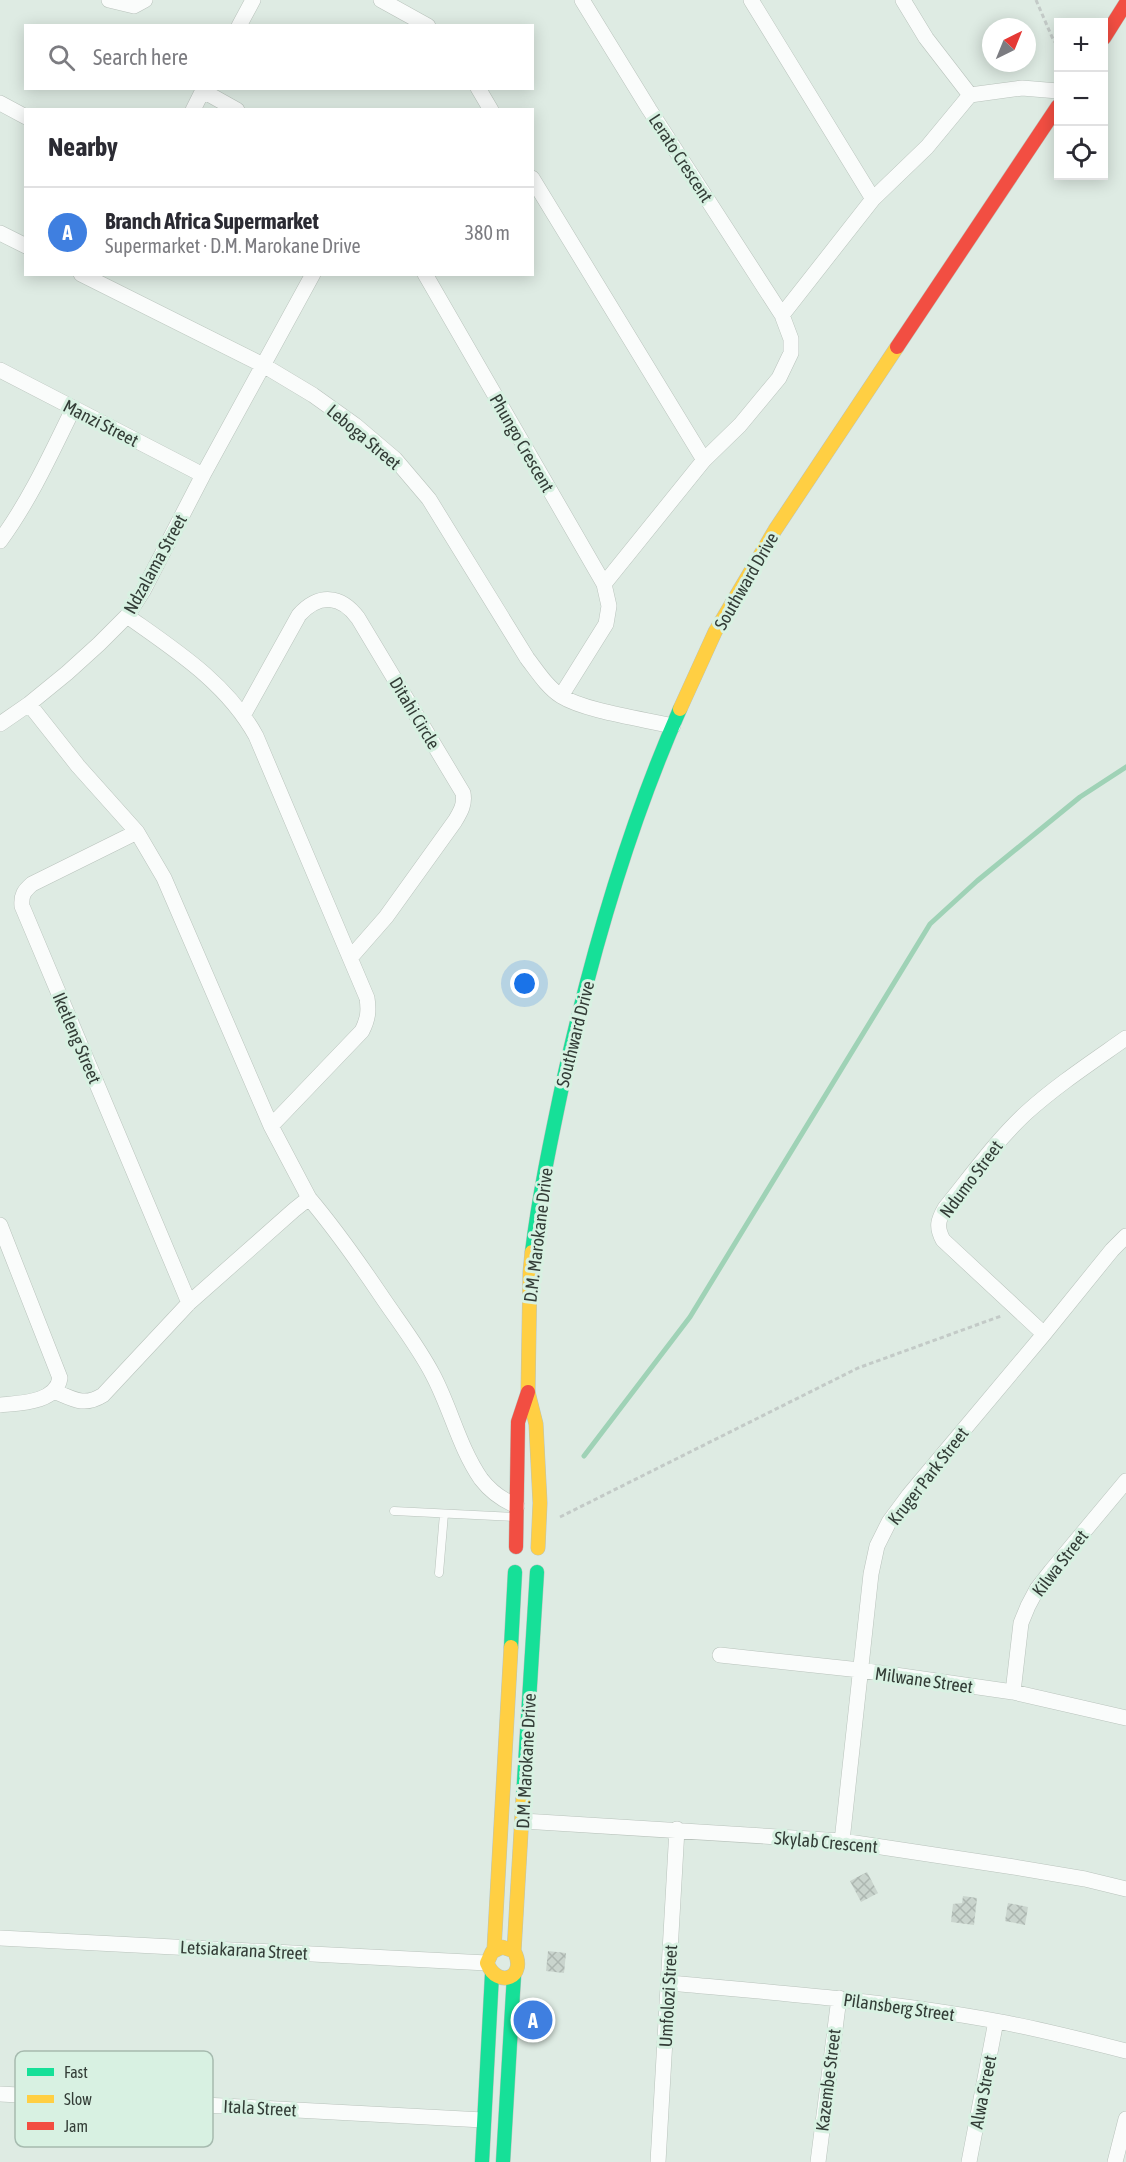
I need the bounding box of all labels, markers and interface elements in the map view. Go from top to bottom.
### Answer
north arrow [982,18,1036,72]
map controls [1054,18,1108,180]
button: + [1054,18,1108,72]
search box [24,24,534,90]
icon: search [45,41,78,74]
text: Search here [93,44,188,70]
button: − [1054,72,1108,126]
street label: Lerato Crescent [645,110,717,206]
button: locate [1054,126,1108,180]
text: Nearby [48,132,118,162]
text: Branch Africa Supermarket [105,208,319,234]
text: A [63,221,72,244]
text: 380 m [465,221,510,244]
text: Supermarket · D.M. Marokane Drive [105,234,361,257]
street label: Phungo Crescent [485,390,559,496]
street label: Manzi Street [60,395,142,451]
street label: Leboga Street [323,400,405,474]
street label: Ndzalama Street [119,511,191,617]
street label: Southward Drive [710,529,782,633]
street label: Ditahi Circle [385,673,445,753]
your location [510,969,539,998]
street label: Southward Drive [552,979,598,1089]
street label: Iketleng Street [48,989,106,1087]
street label: Ndumo Street [935,1136,1007,1222]
street label: D.M. Marokane Drive [519,1166,557,1304]
street label: Kruger Park Street [883,1423,973,1529]
street label: Kilwa Street [1028,1526,1092,1600]
street label: Milwane Street [874,1663,974,1697]
street label: D.M. Marokane Drive [512,1693,540,1829]
street label: Skylab Crescent [773,1827,879,1857]
street label: Letsiakarana Street [180,1936,308,1964]
street label: Umfolozi Street [655,1944,681,2048]
street label: Pilansberg Street [842,1989,956,2025]
pin: A [514,1998,552,2042]
street label: Kazembe Street [811,2028,845,2132]
legend [15,2051,213,2147]
street label: Alwa Street [966,2054,1000,2130]
text: Fast [64,2063,88,2081]
text: Slow [64,2090,92,2108]
street label: Itala Street [223,2096,297,2120]
text: Jam [64,2117,88,2135]

